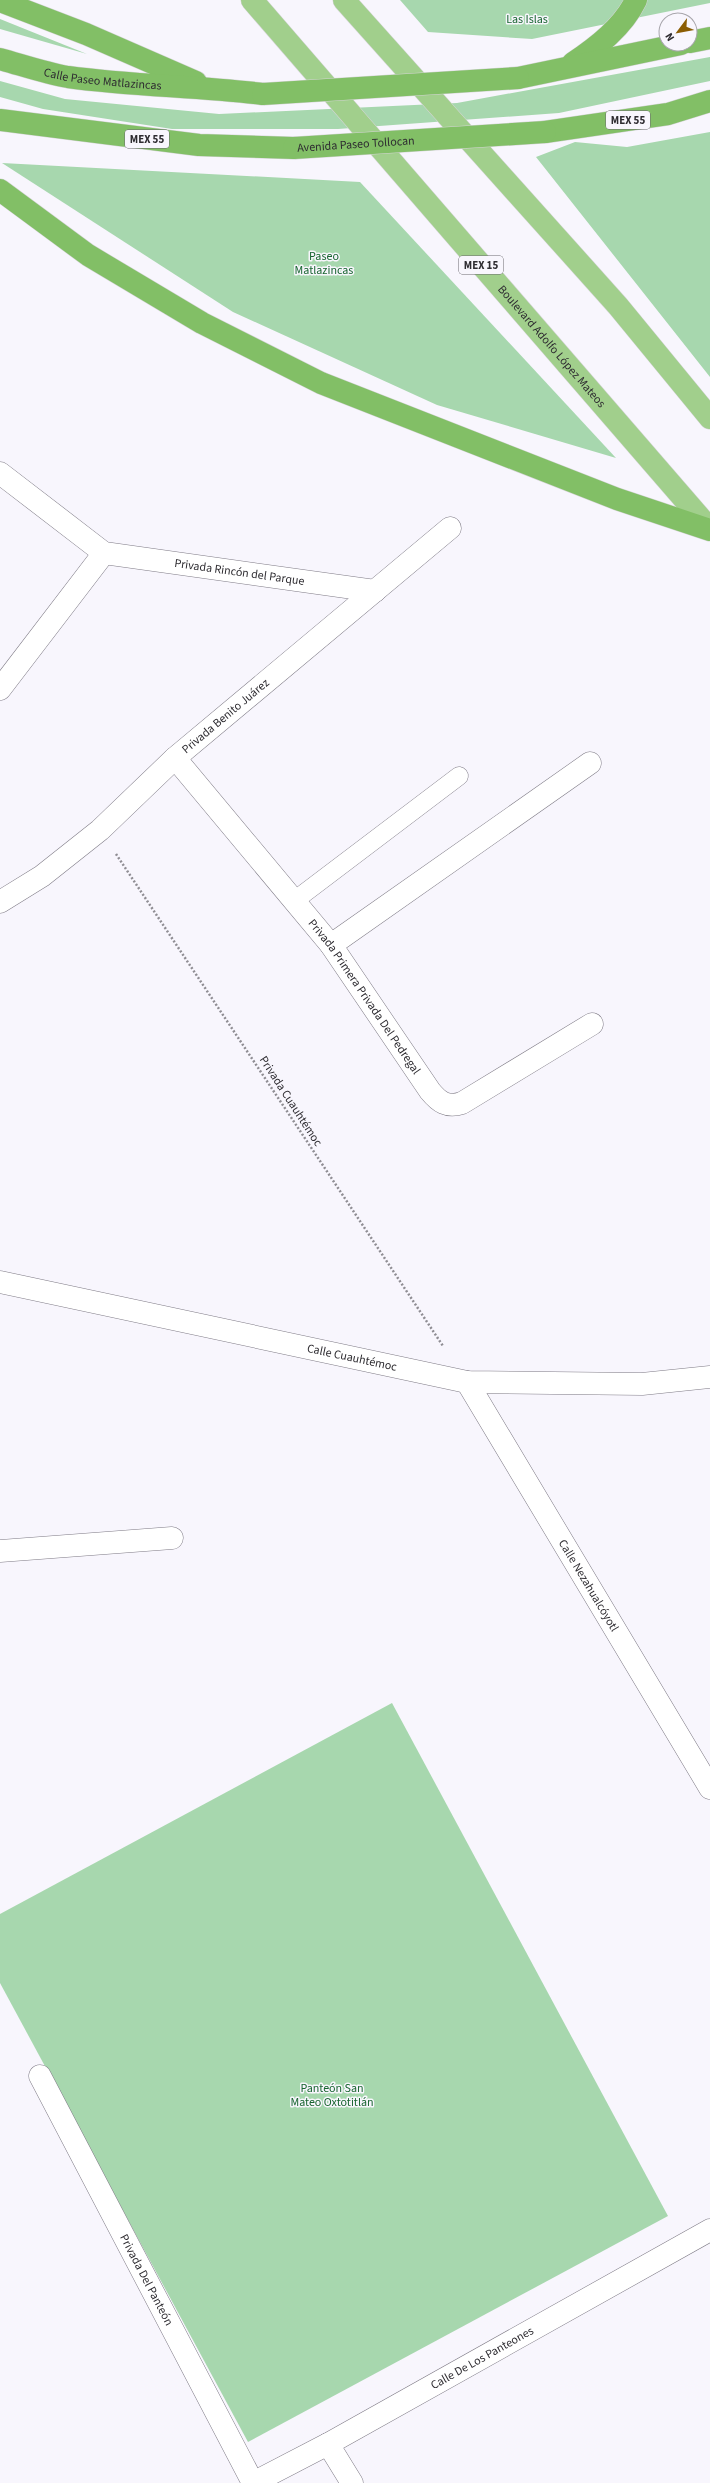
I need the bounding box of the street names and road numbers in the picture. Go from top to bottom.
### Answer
street label: Calle Paseo Matlazincas [42,64,162,95]
road number: MEX 55 [606,111,650,129]
road number: MEX 55 [125,130,169,148]
street label: Avenida Paseo Tollocan [297,132,415,157]
road number: MEX 15 [459,256,503,274]
street label: Boulevard Adolfo López Mateos [494,282,609,412]
street label: Privada Rincón del Parque [173,555,306,590]
street label: Privada Benito Juárez [178,675,273,758]
street label: Privada Primera Privada Del Pedregal [304,916,424,1078]
street label: Privada Cuauhtémoc [255,1053,326,1150]
street label: Calle Cuauhtémoc [305,1340,399,1376]
street label: Calle Nezahualcóyotl [554,1536,623,1635]
street label: Privada Del Panteón [115,2231,177,2329]
street label: Calle De Los Panteones [428,2323,537,2394]

